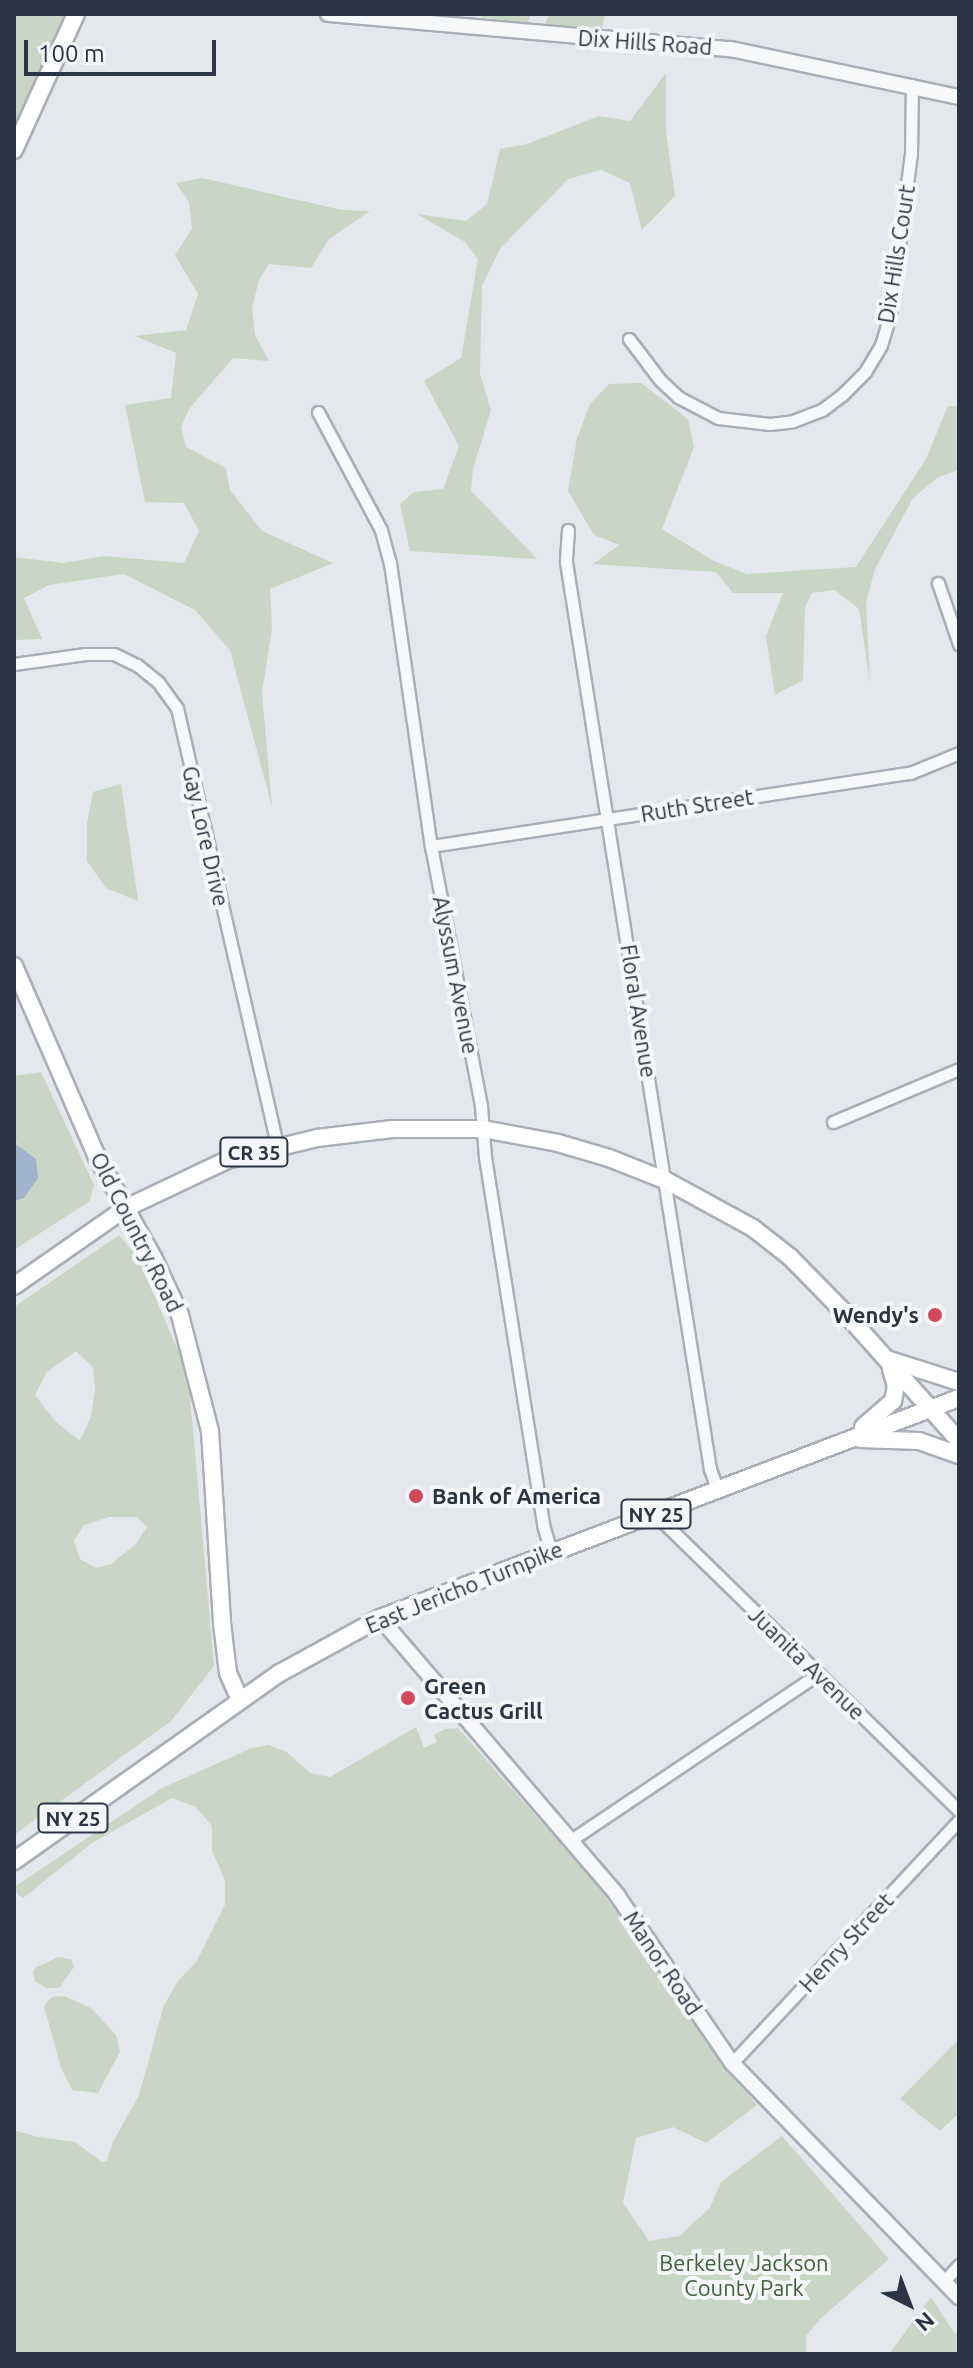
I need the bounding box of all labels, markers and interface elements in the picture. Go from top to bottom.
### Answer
scale bar [28,24,220,74]
street label: Dix Hills Road [577,24,713,60]
text: 100 m [38,40,105,67]
street label: Dix Hills Court [872,183,920,325]
street label: Gay Lore Drive [177,763,235,909]
street label: Ruth Street [639,783,755,827]
street label: Alyssum Avenue [428,894,484,1056]
street label: Floral Avenue [615,942,663,1080]
road number: CR 35 [218,1136,290,1168]
street label: Old Country Road [85,1148,189,1316]
place label: Wendy's [833,1302,919,1328]
marker: Wendy's [926,1306,944,1324]
place label: Bank of America [432,1483,601,1509]
marker: Bank of America [407,1487,425,1505]
road number: NY 25 [620,1498,692,1530]
street label: East Jericho Turnpike [362,1535,566,1639]
street label: Juanita Avenue [743,1601,871,1725]
place label: Green Cactus Grill [424,1672,543,1724]
marker: Green Cactus Grill [399,1689,417,1707]
road number: NY 25 [37,1802,109,1834]
street label: Henry Street [793,1887,899,1997]
street label: Manor Road [619,1906,707,2020]
park label: Berkeley Jackson County Park [659,2249,829,2300]
north arrow [869,2264,949,2344]
text: N [911,2307,940,2337]

